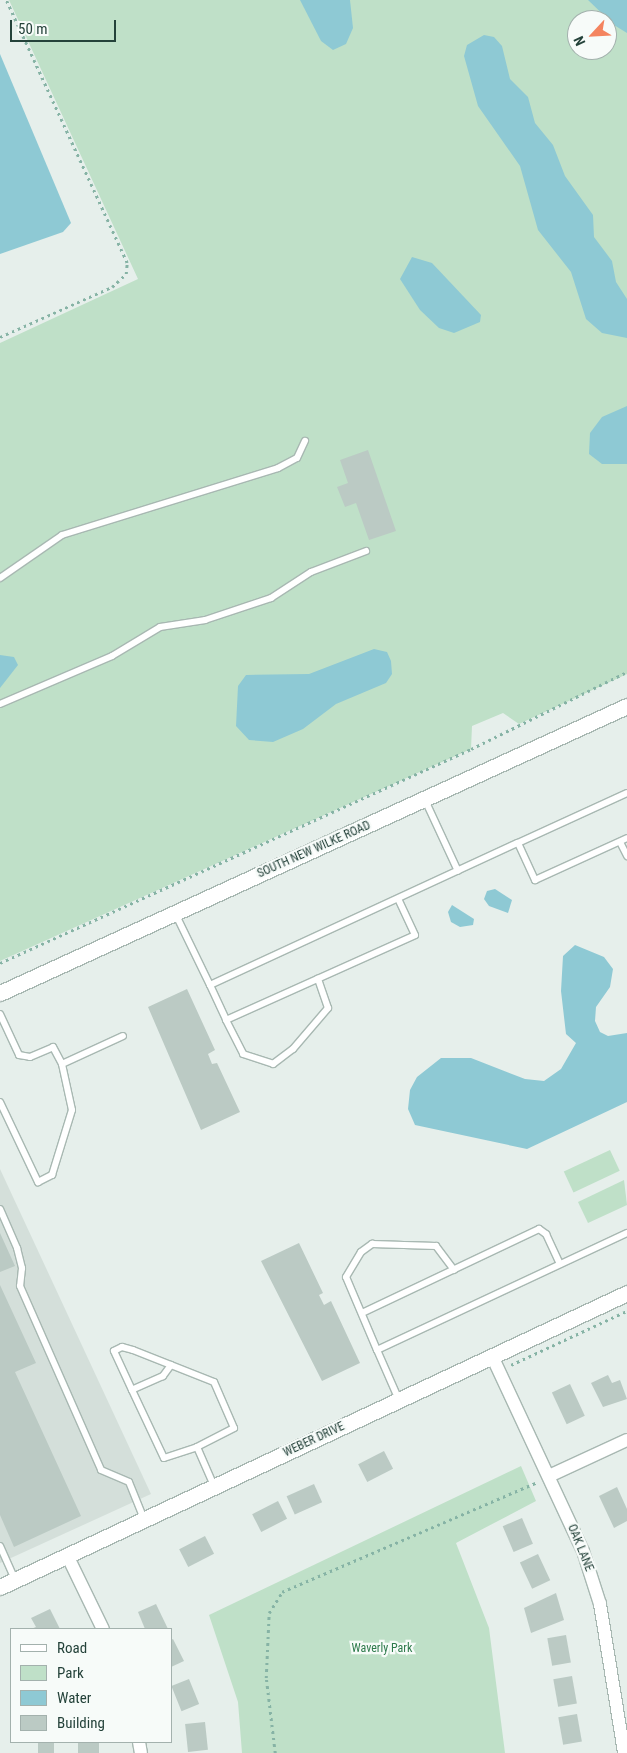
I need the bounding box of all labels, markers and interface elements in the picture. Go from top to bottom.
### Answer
scale bar [12,10,119,42]
north arrow [567,10,617,60]
text: 50 m [18,20,48,38]
text: N [570,34,588,48]
street label: SOUTH NEW WILKE ROAD [255,819,373,881]
street label: WEBER DRIVE [281,1420,347,1460]
street label: OAK LANE [564,1522,596,1574]
legend [10,1628,172,1743]
text: Road [57,1639,87,1657]
park label: Waverly Park [352,1642,412,1656]
text: Park [57,1664,84,1682]
text: Water [57,1689,91,1707]
text: Building [57,1714,105,1732]

